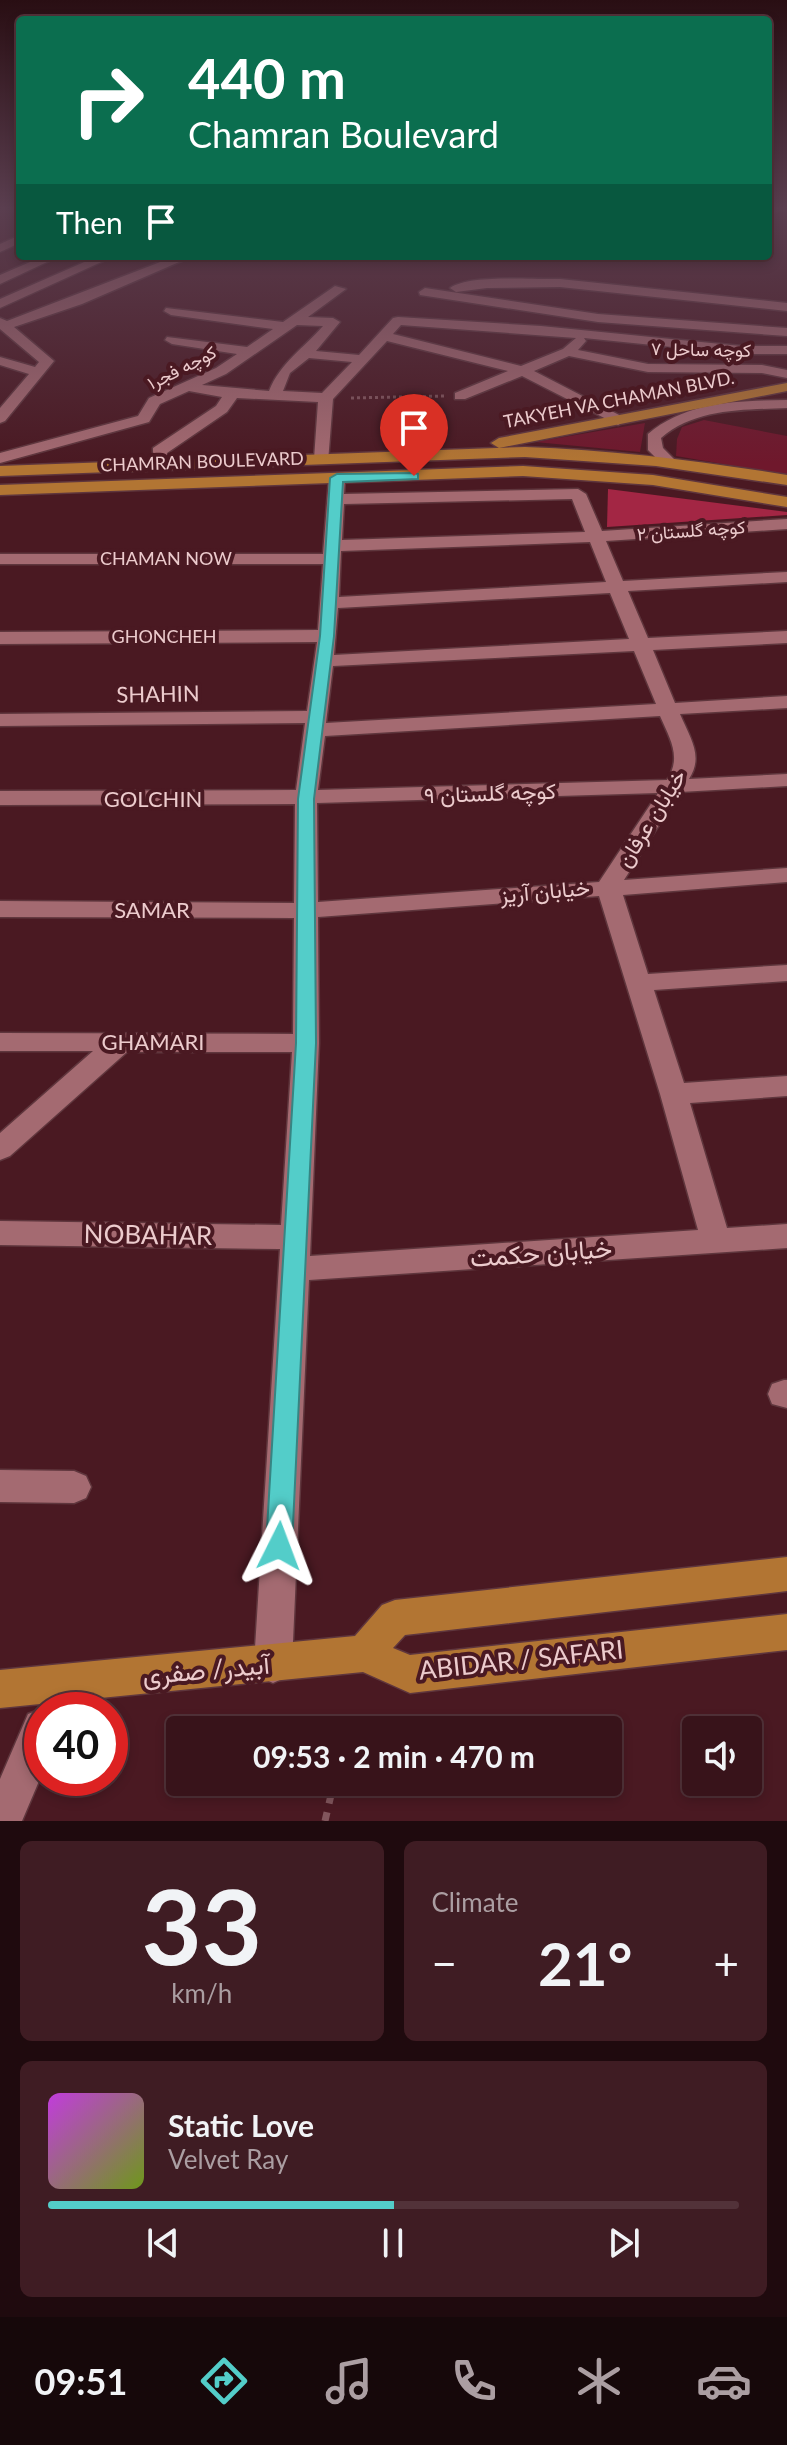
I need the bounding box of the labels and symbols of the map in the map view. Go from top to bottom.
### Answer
street label: کوچه ساحل ۷ [651,337,751,363]
street label: کوچه فجر۱ [143,340,221,396]
street label: TAKYEH VA CHAMAN BLVD. [502,366,736,432]
pin [380,394,448,476]
street label: CHAMRAN BOULEVARD [100,446,304,476]
street label: کوچه گلستان ۲ [636,515,746,547]
street label: CHAMAN NOW [100,547,232,569]
street label: GHONCHEH [112,625,216,647]
street label: SHAHIN [116,679,200,708]
street label: خیابان عرفان [610,764,692,872]
street label: کوچه گلستان ۹ [424,777,557,810]
street label: GOLCHIN [104,785,202,812]
street label: خیابان آریز [498,873,591,909]
street label: SAMAR [114,896,190,923]
street label: GHAMARI [101,1028,205,1055]
street label: NOBAHAR [83,1217,213,1251]
street label: خیابان حکمت [469,1231,613,1273]
position arrow [237,1504,321,1588]
street label: ABIDAR / SAFARI [417,1632,625,1686]
street label: آبیدر/ صفری [141,1647,273,1691]
speed limit sign: 40 [24,1692,128,1796]

